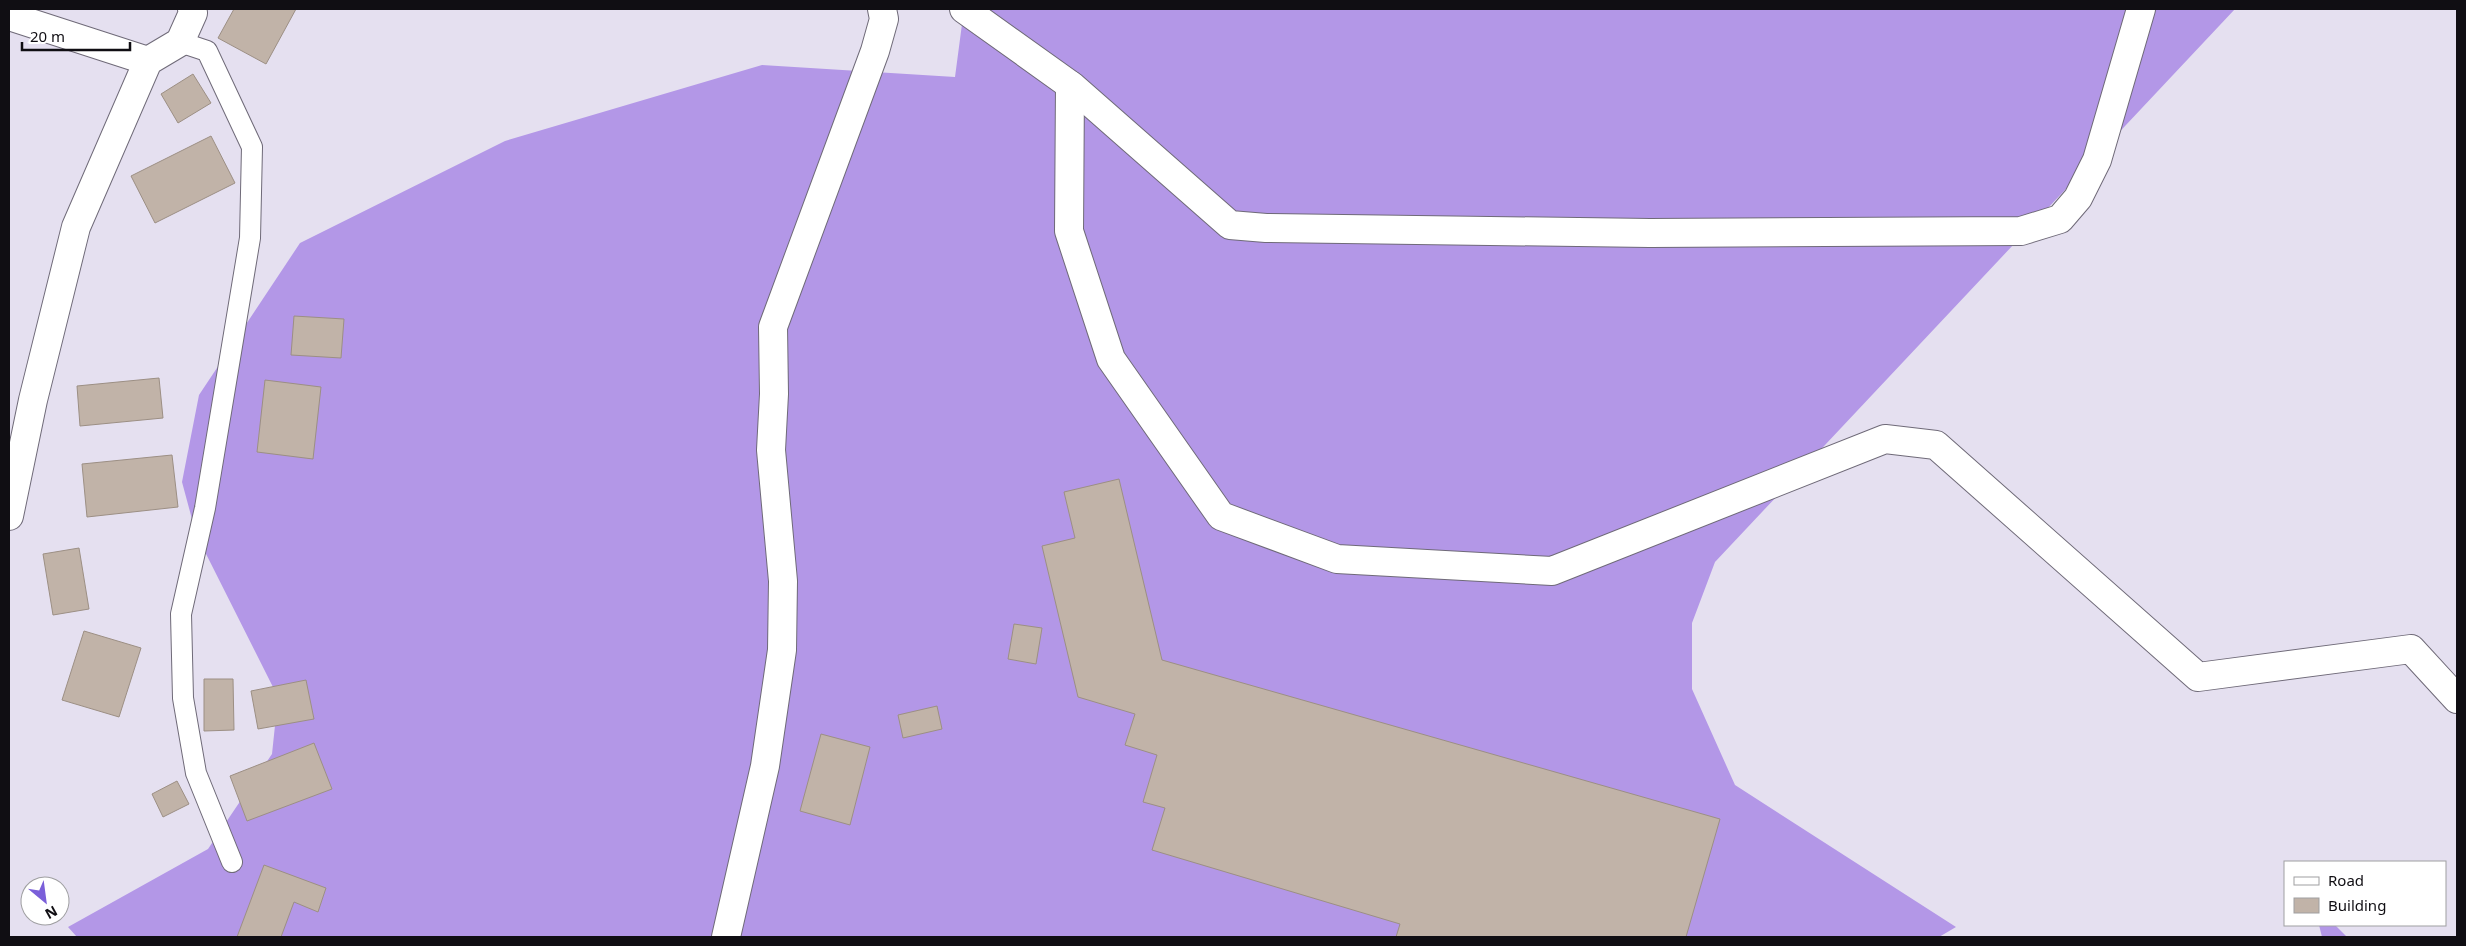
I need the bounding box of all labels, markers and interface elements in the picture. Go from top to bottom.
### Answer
scale bar [22,20,130,52]
text: 20 m [30,26,65,46]
legend [2284,861,2446,926]
text: Road [2328,870,2364,890]
north arrow [20,876,70,926]
text: Building [2328,895,2386,915]
text: N [42,902,61,924]

